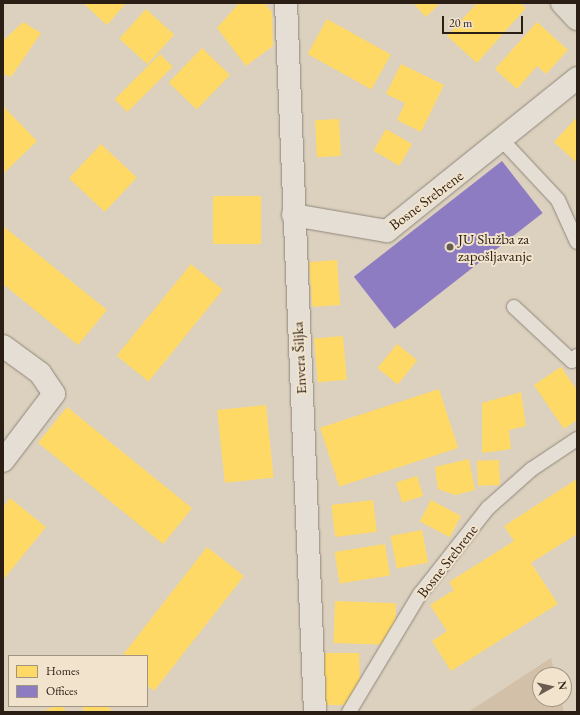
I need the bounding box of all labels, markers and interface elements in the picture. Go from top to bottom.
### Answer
scale bar [444,8,525,34]
text: 20 m [449,15,472,31]
street label: Bosne Srebrene [385,166,467,234]
place label: JU Služba za zapošljavanje [458,229,532,264]
marker: JU Služba za zapošljavanje [445,242,455,252]
street label: Envera Šiljka [288,321,310,395]
street label: Bosne Srebrene [413,521,481,601]
legend [8,655,148,707]
text: Homes [46,663,80,679]
north arrow [532,667,572,707]
text: N [555,680,570,691]
text: Offices [46,683,78,699]

